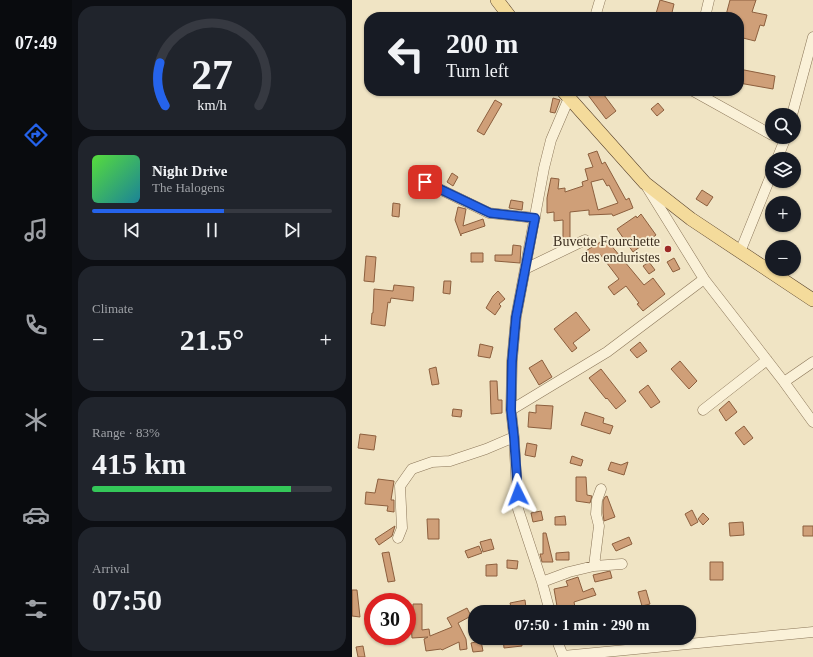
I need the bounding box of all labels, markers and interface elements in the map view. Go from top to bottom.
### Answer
icon: left [380,28,432,80]
text: 200 m [446,28,518,59]
text: 07:49 [15,33,57,53]
text: 27 [191,52,233,98]
text: Turn left [446,61,509,81]
text: km/h [197,97,227,113]
map controls [765,108,801,276]
button: search [765,108,801,144]
icon: directions [22,121,50,149]
button: layers [765,152,801,188]
text: Night Drive [152,163,227,179]
pin [408,165,442,199]
icon: arrive [414,171,436,193]
text: The Halogens [152,180,225,195]
button: + [765,196,801,232]
icon: music [22,216,50,244]
icon: previous [121,219,143,241]
icon: pause [201,219,223,241]
icon: next [281,219,303,241]
place label: Buvette Fourchette des enduristes [553,234,660,265]
button: − [765,240,801,276]
marker: Buvette Fourchette des enduristes [663,244,673,254]
text: Climate [92,301,133,316]
icon: phone [22,311,50,339]
text: 21.5° [180,323,244,356]
text: − [92,327,104,352]
text: + [320,327,332,352]
icon: climate [22,406,50,434]
text: Range · 83% [92,425,160,440]
text: 415 km [92,447,186,480]
position arrow [497,473,539,515]
icon: car [22,501,50,529]
text: Arrival [92,561,130,576]
text: 07:50 [92,583,162,616]
speed limit sign: 30 [364,593,416,645]
icon: filters [22,595,50,623]
text: 07:50 · 1 min · 290 m [515,617,650,633]

